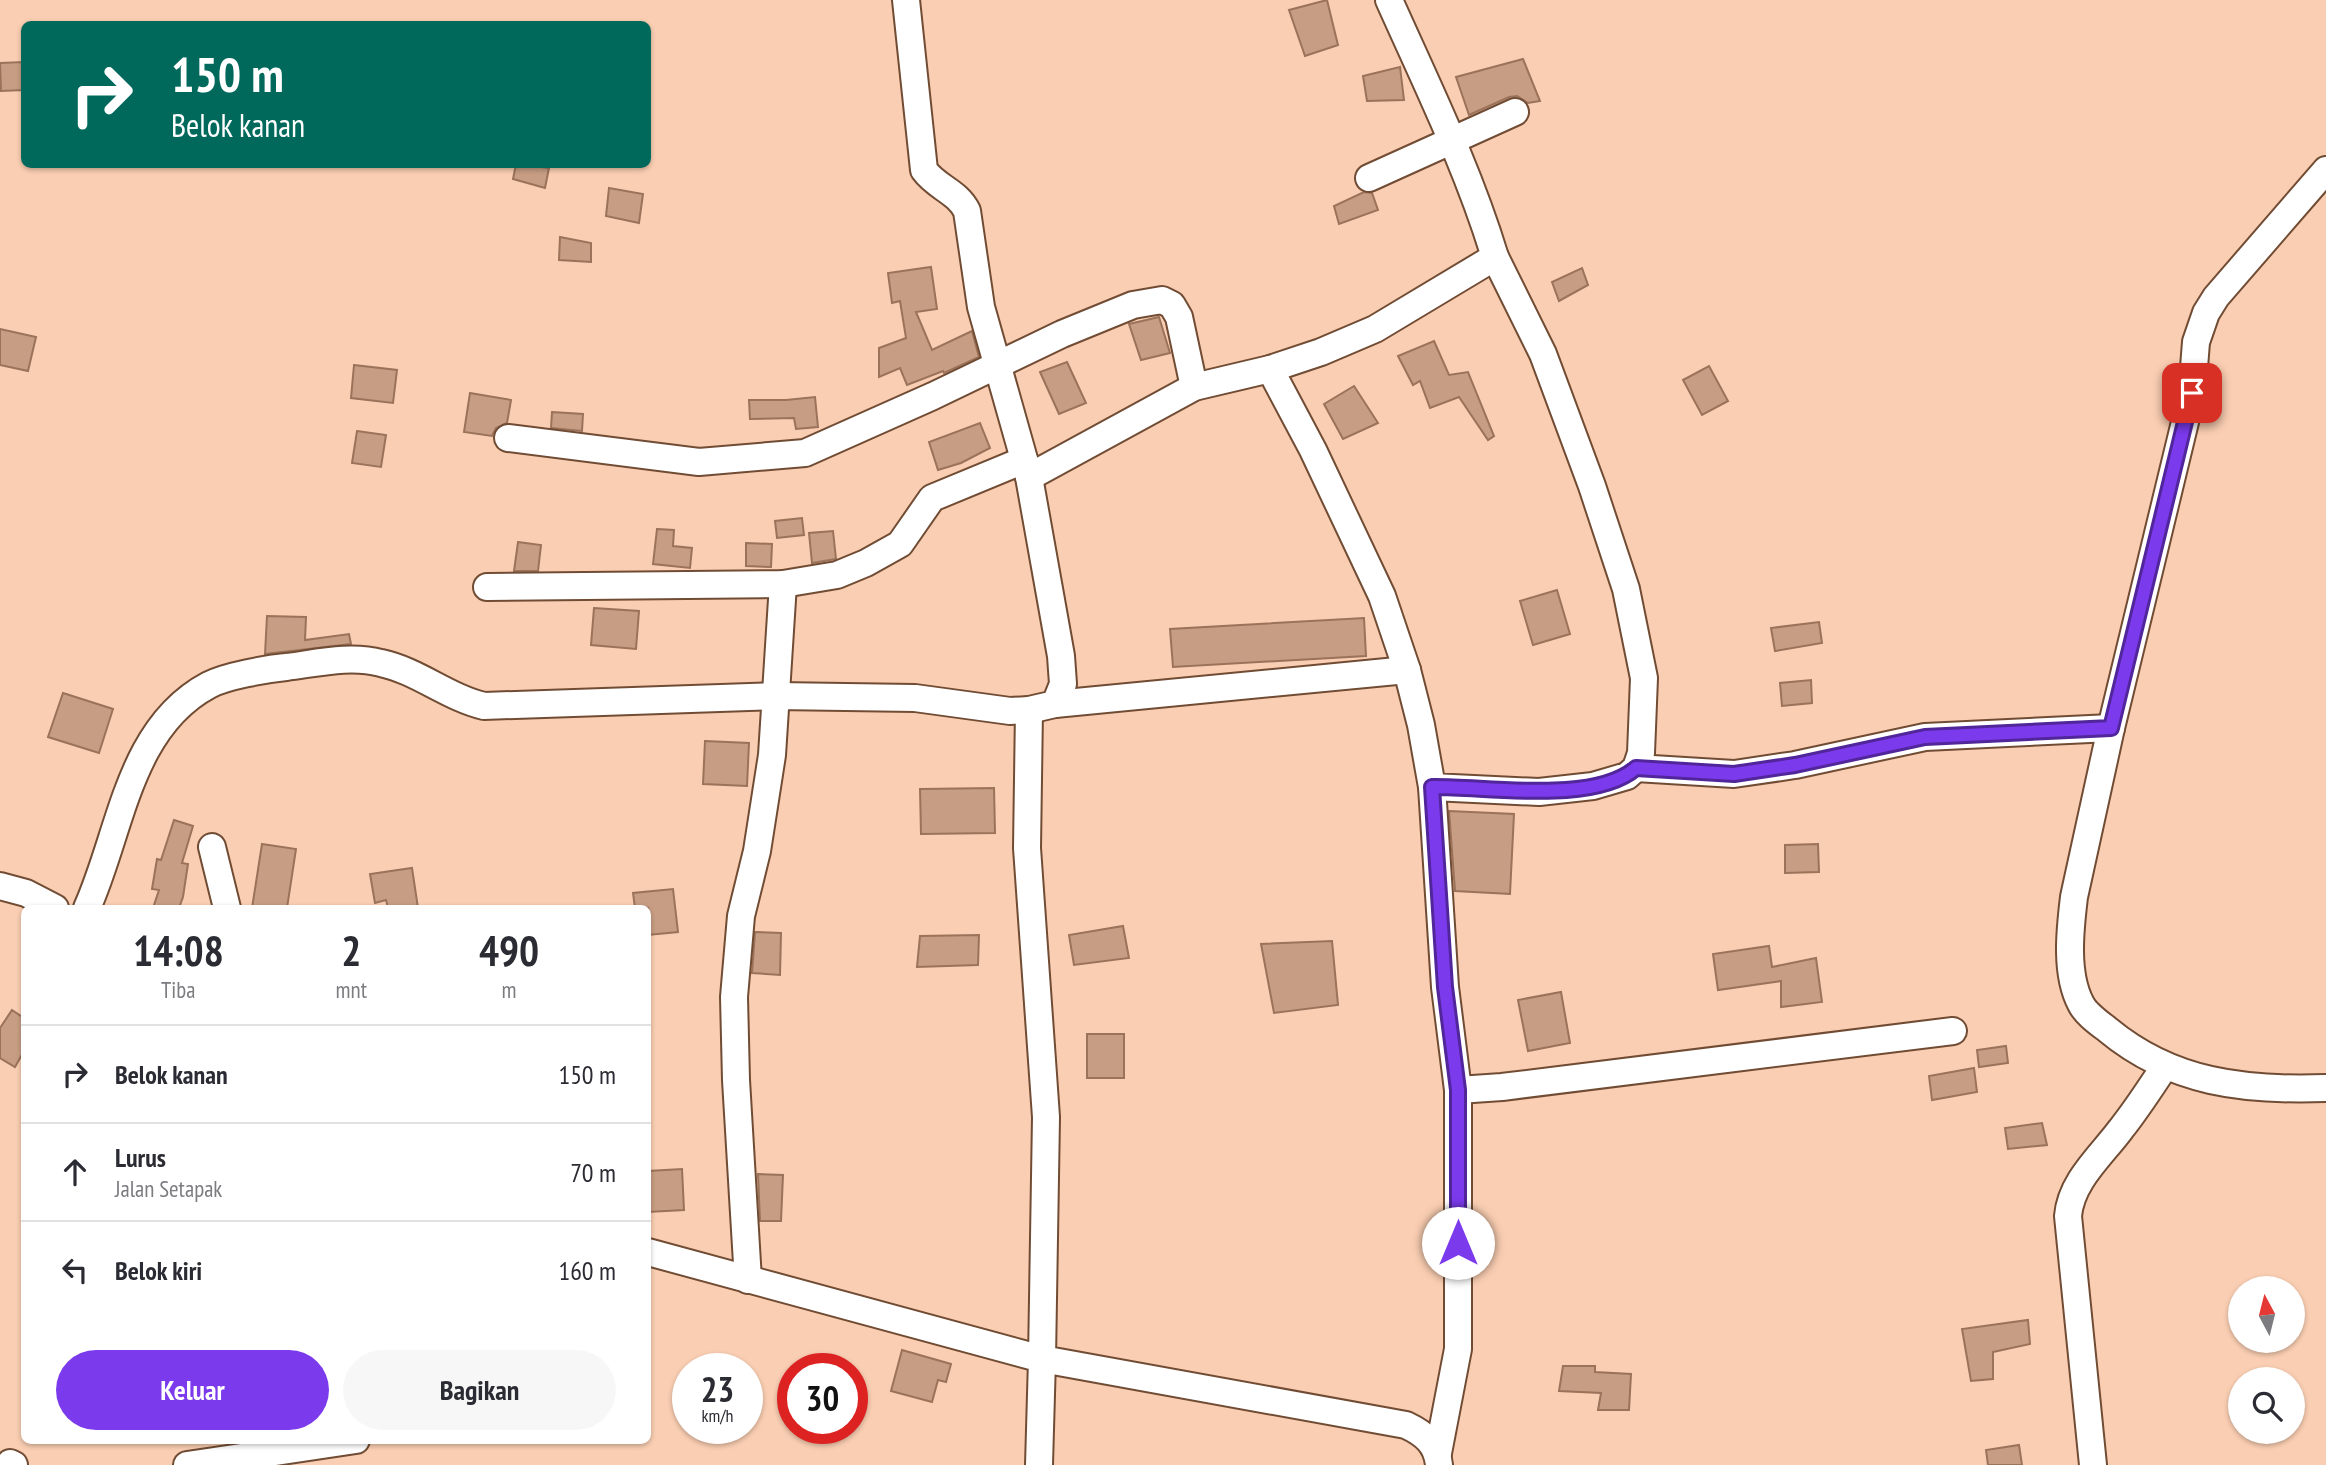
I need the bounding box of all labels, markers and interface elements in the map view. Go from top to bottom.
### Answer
text: 150 m [171,42,284,106]
icon: right [56,49,147,140]
text: Belok kanan [171,104,305,146]
pin [2162,363,2222,423]
icon: arrive [2173,374,2211,412]
text: 14:08 [133,923,224,978]
text: 2 [341,923,361,978]
text: 490 [479,923,539,978]
text: Tiba [161,975,196,1004]
text: mnt [336,975,367,1004]
text: m [502,975,517,1004]
icon: right [56,1055,94,1093]
text: Belok kanan [115,1058,228,1091]
text: 150 m [558,1058,616,1091]
text: Lurus [115,1141,166,1174]
icon: ahead [56,1153,94,1191]
text: 70 m [570,1156,616,1189]
text: Jalan Setapak [115,1174,222,1203]
position arrow [1421,1206,1495,1280]
icon: left [56,1251,94,1289]
text: Belok kiri [115,1254,202,1287]
text: 160 m [558,1254,616,1287]
north arrow [2228,1276,2305,1353]
map controls [2228,1276,2305,1444]
button: Keluar [56,1350,329,1430]
button: Bagikan [343,1350,616,1430]
speed limit sign: 30 [777,1353,868,1444]
text: 23 [701,1366,734,1412]
button: search [2228,1367,2305,1444]
text: km/h [702,1404,733,1427]

